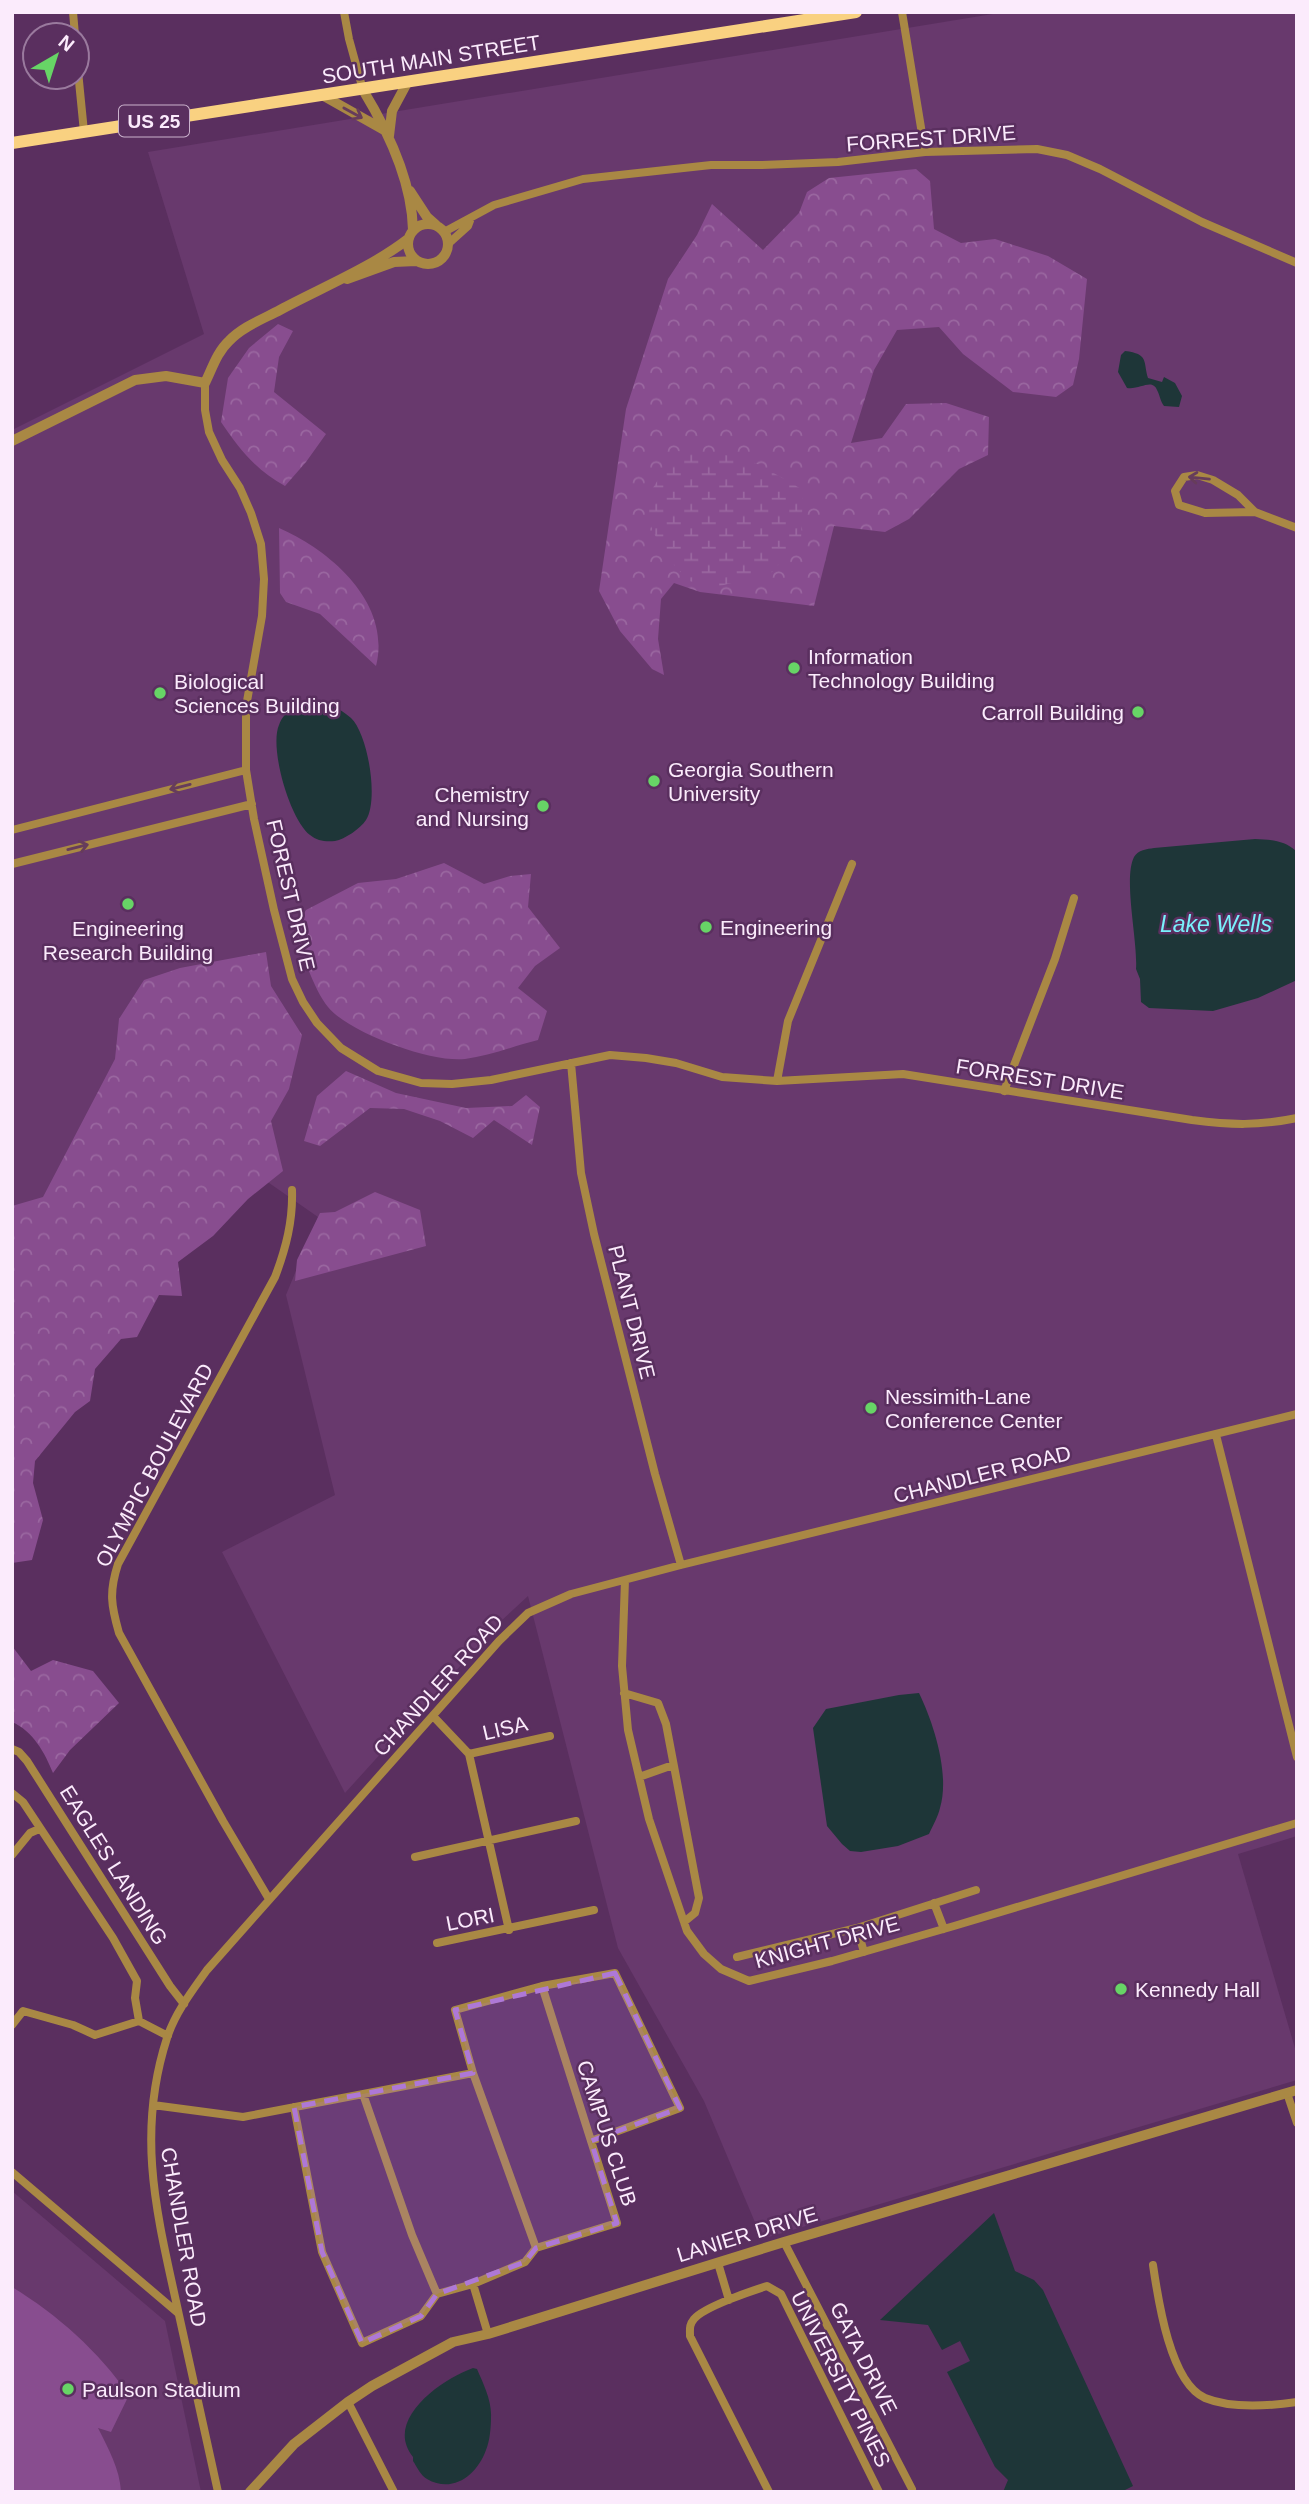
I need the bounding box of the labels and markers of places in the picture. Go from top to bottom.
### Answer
place label: Information Technology Building [808,645,995,692]
marker: Information Technology Building [786,660,802,676]
place label: Biological Sciences Building [174,670,340,717]
marker: Biological Sciences Building [152,685,168,701]
place label: Carroll Building [982,701,1124,724]
marker: Carroll Building [1130,704,1146,720]
place label: Georgia Southern University [668,758,834,805]
marker: Georgia Southern University [646,773,662,789]
place label: Chemistry and Nursing [416,783,529,830]
marker: Chemistry and Nursing [535,798,551,814]
marker: Engineering Research Building [120,896,136,912]
place label: Engineering [720,916,832,939]
place label: Engineering Research Building [43,917,213,964]
marker: Engineering [698,919,714,935]
place label: Nessimith-Lane Conference Center [885,1385,1062,1432]
marker: Nessimith-Lane Conference Center [863,1400,879,1416]
place label: Kennedy Hall [1135,1978,1260,2001]
marker: Kennedy Hall [1113,1981,1129,1997]
place label: Paulson Stadium [82,2378,241,2401]
marker: Paulson Stadium [60,2381,76,2397]

